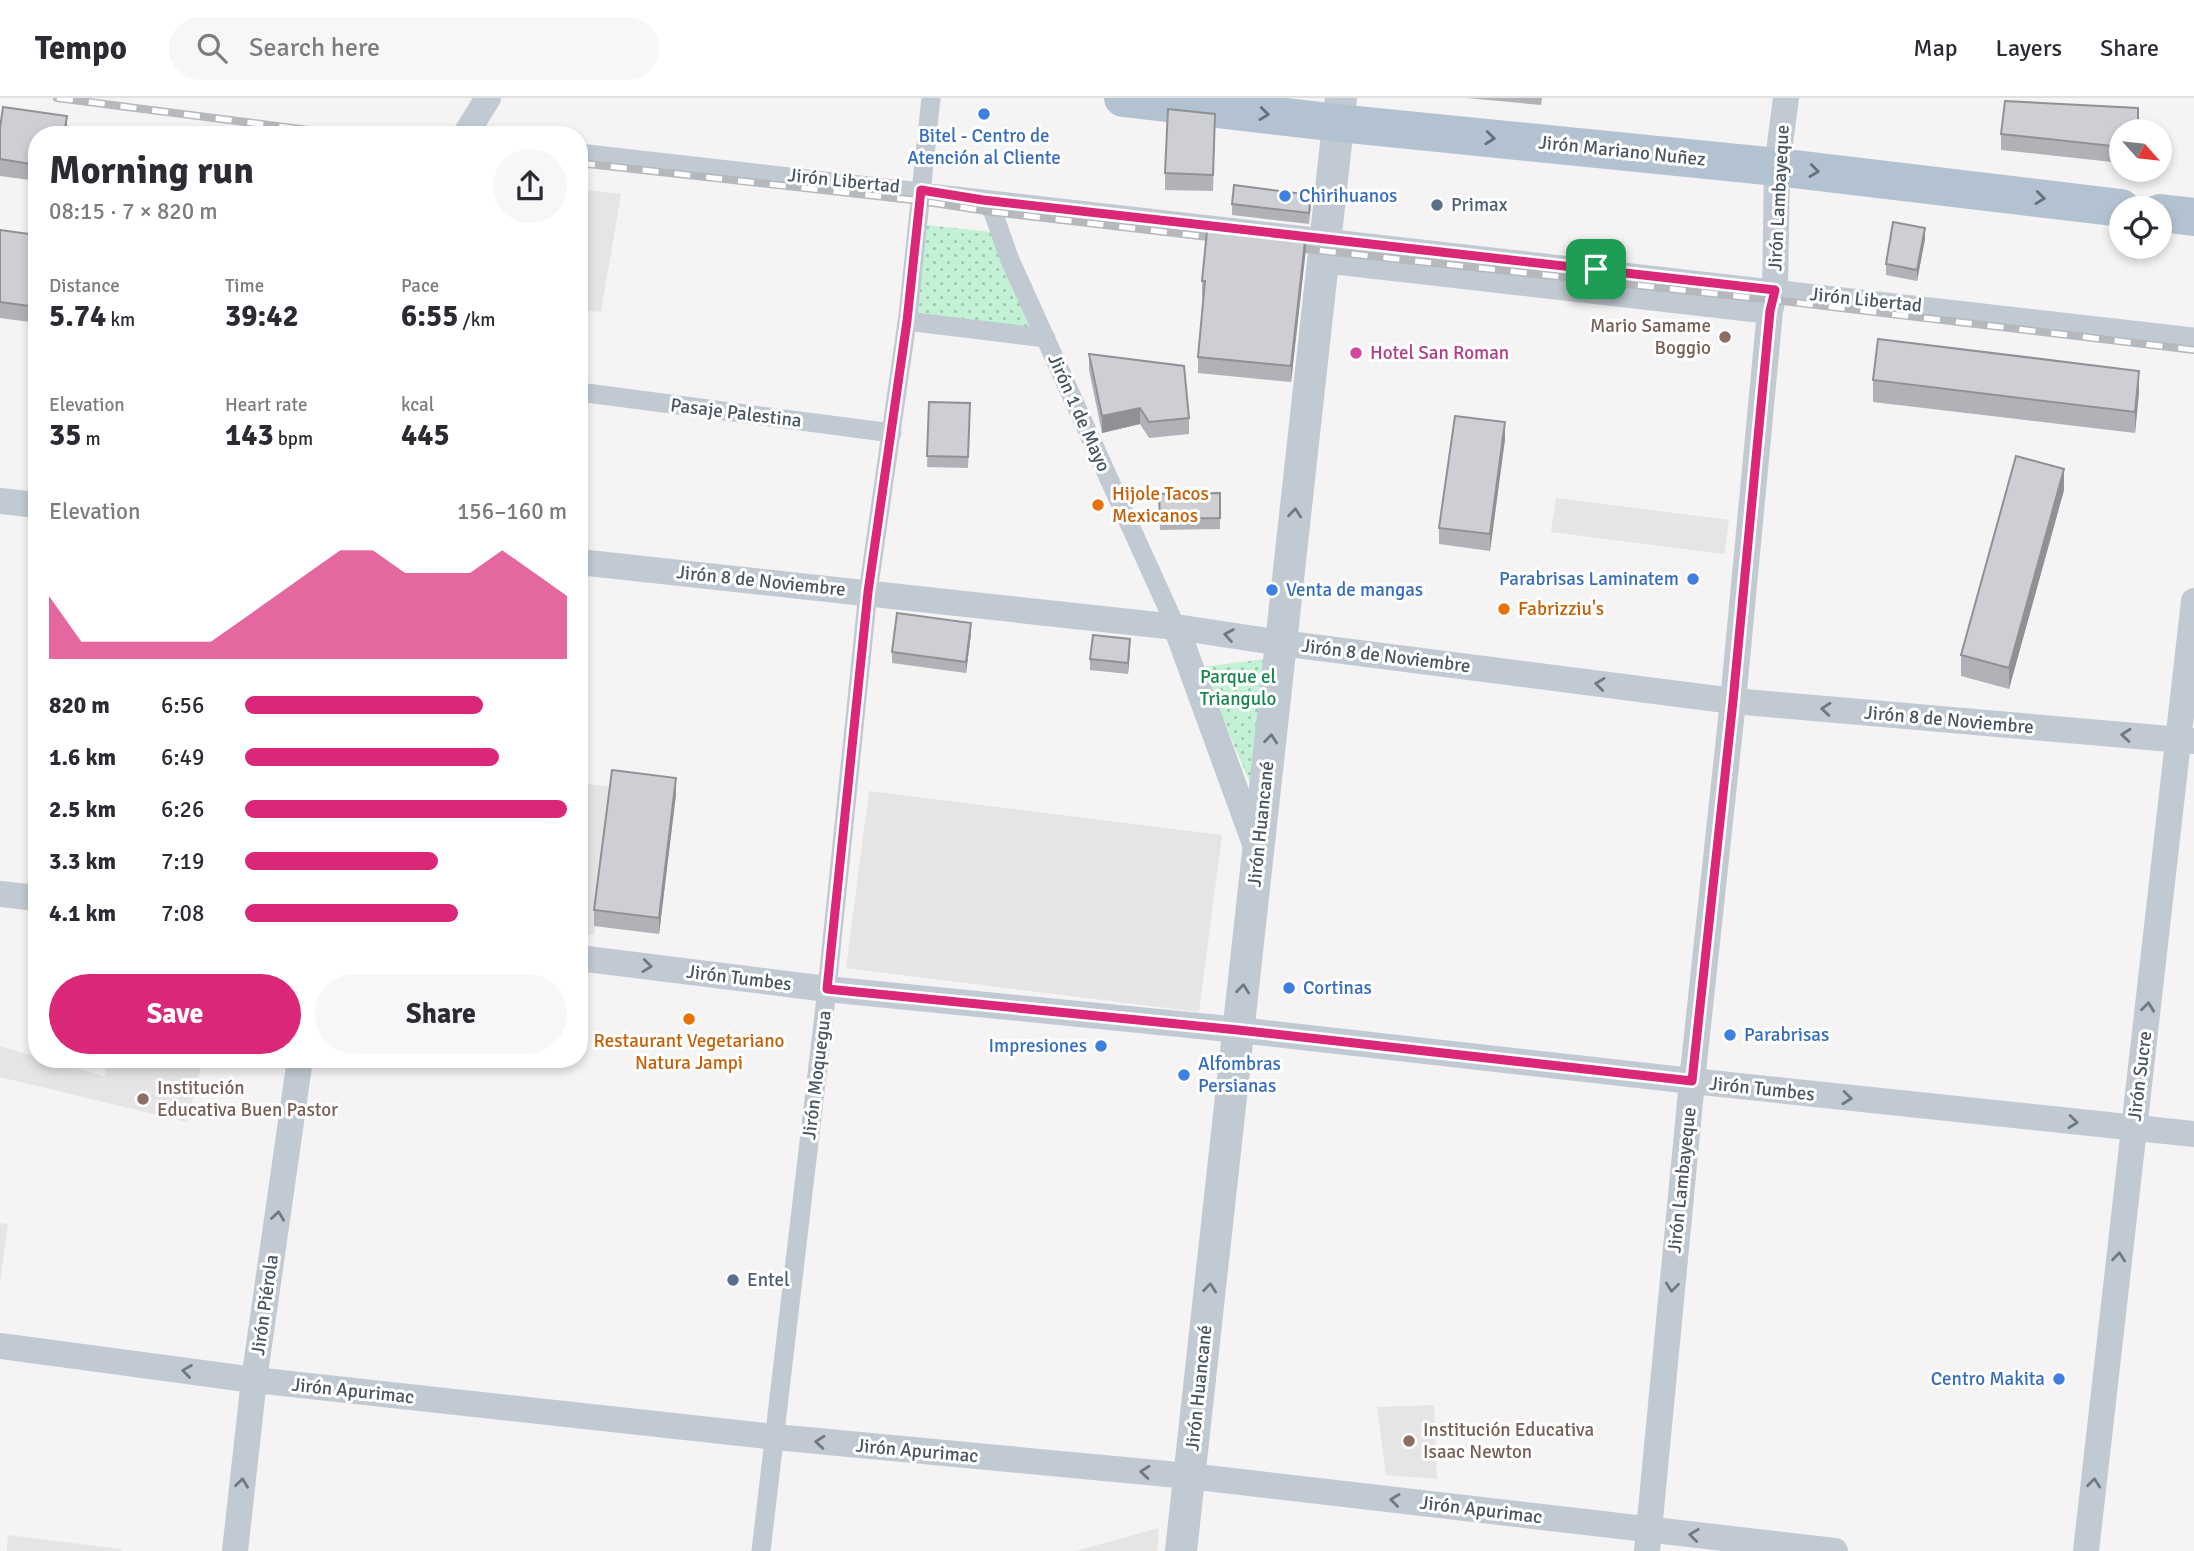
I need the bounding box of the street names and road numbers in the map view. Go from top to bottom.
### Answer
street label: Jirón Lambayeque [1763,124,1795,272]
street label: Jirón Mariano Nuñez [1537,130,1707,172]
street label: Jirón Libertad [787,163,901,199]
street label: Jirón Libertad [1809,282,1923,318]
street label: Jirón 1 de Mayo [1042,350,1116,476]
street label: Pasaje Palestina [669,393,803,433]
street label: Jirón 8 de Noviembre [675,560,847,602]
street label: Jirón 8 de Noviembre [1300,634,1472,678]
street label: Jirón 8 de Noviembre [1863,701,2035,739]
street label: Jirón Huancané [1242,760,1280,888]
street label: Jirón Tumbes [685,960,793,996]
street label: Jirón Moquegua [797,1009,837,1141]
street label: Jirón Sucre [2123,1030,2157,1122]
street label: Jirón Tumbes [1708,1072,1816,1106]
street label: Jirón Lambayeque [1662,1106,1702,1254]
street label: Jirón Piérola [246,1253,284,1357]
street label: Jirón Huancané [1180,1324,1218,1452]
street label: Jirón Apurimac [291,1373,415,1409]
street label: Jirón Apurimac [855,1434,979,1468]
street label: Jirón Apurimac [1419,1491,1544,1529]

